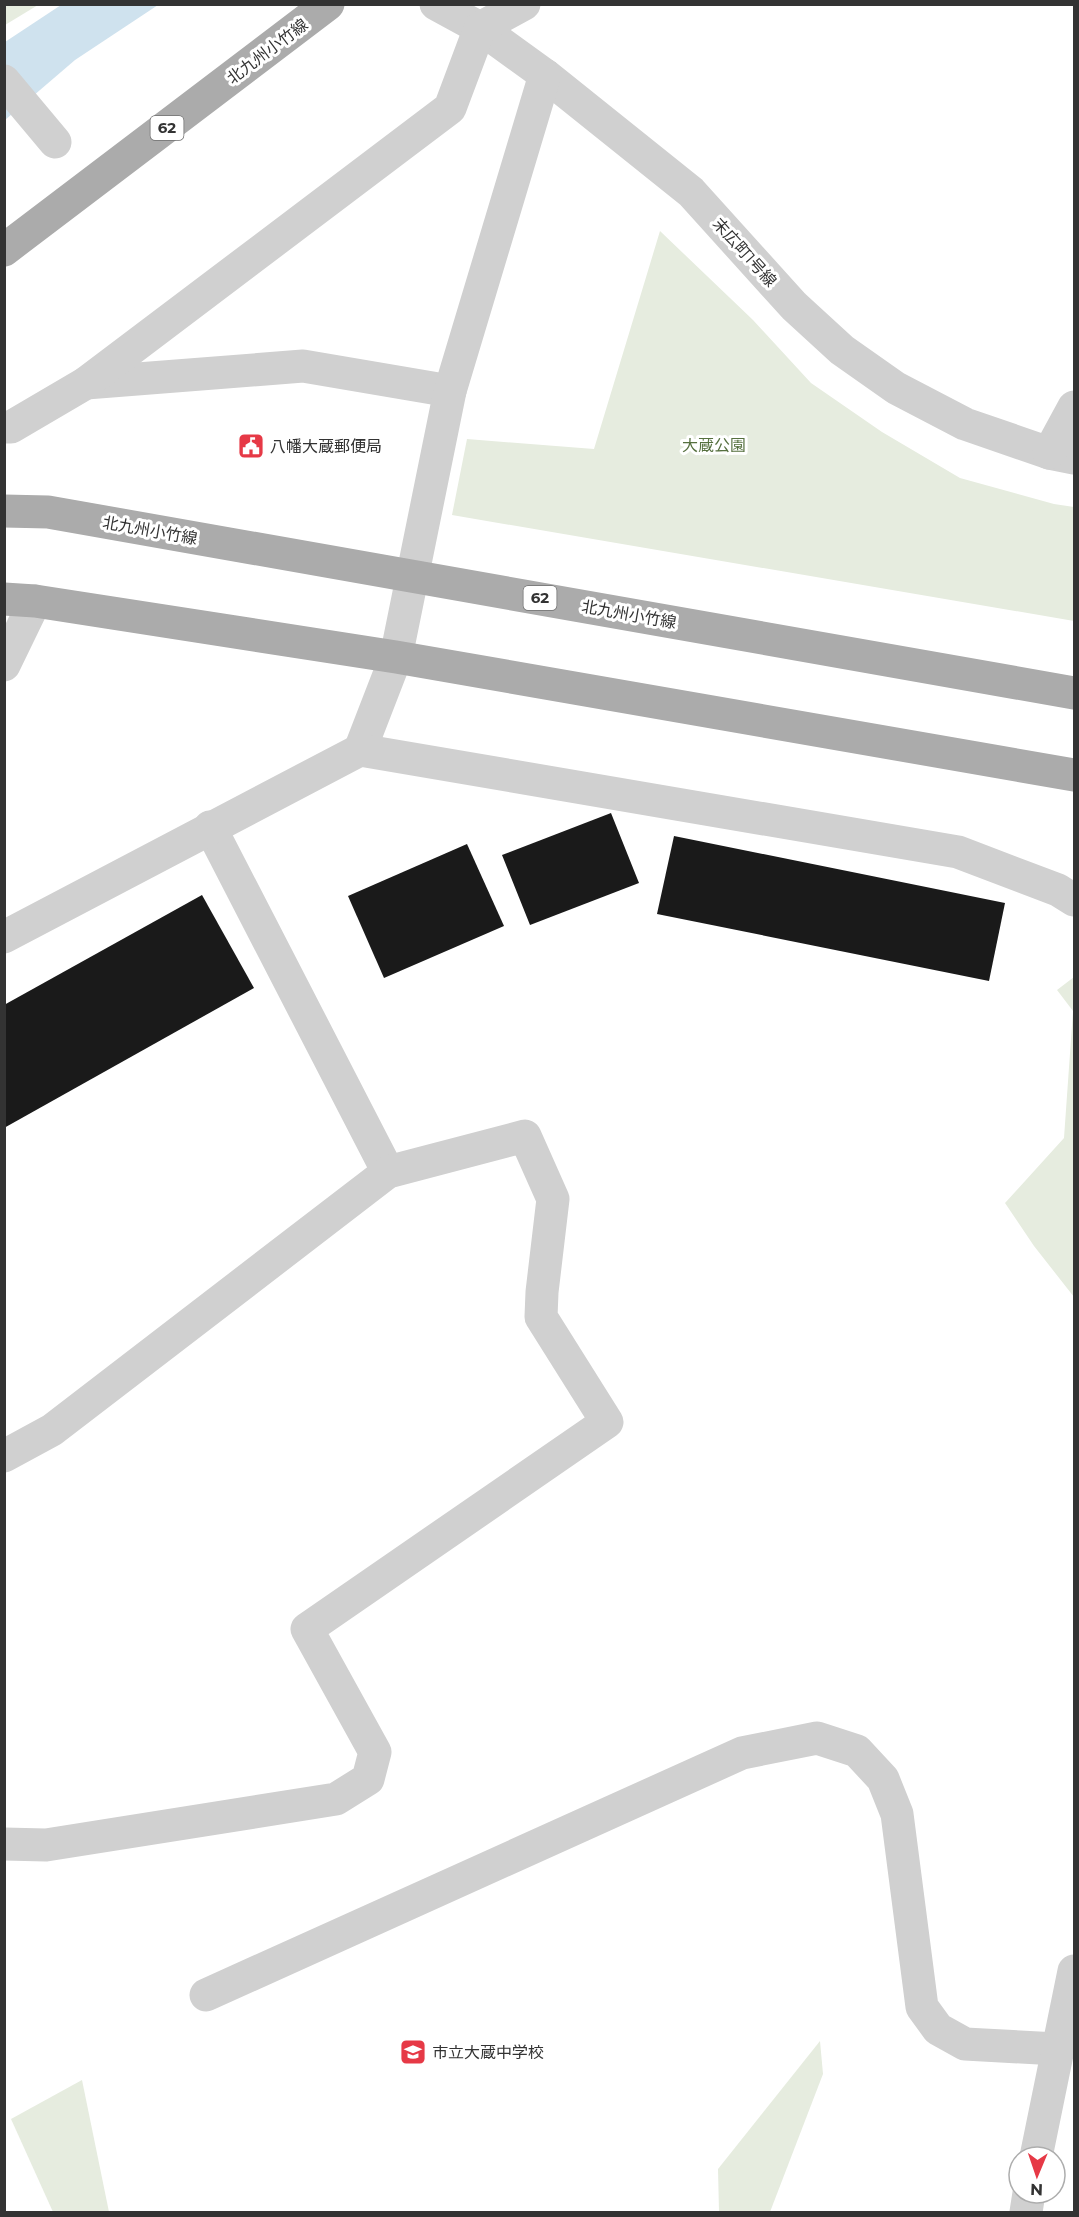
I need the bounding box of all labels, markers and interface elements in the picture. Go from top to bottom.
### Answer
street label: 北九州小竹線 [223,15,311,88]
road number: 62 [150,116,184,140]
street label: 末広町1号線 [709,214,780,291]
public building icon: 八幡大蔵郵便局 [236,431,266,461]
park label: 大蔵公園 [682,436,746,455]
place label: 八幡大蔵郵便局 [270,437,382,456]
street label: 北九州小竹線 [101,513,199,548]
road number: 62 [524,586,556,610]
street label: 北九州小竹線 [580,597,678,632]
school or university icon: 市立大蔵中学校 [398,2037,428,2067]
place label: 市立大蔵中学校 [432,2043,544,2062]
north arrow [1007,2145,1067,2205]
text: N [1030,2180,1043,2199]

